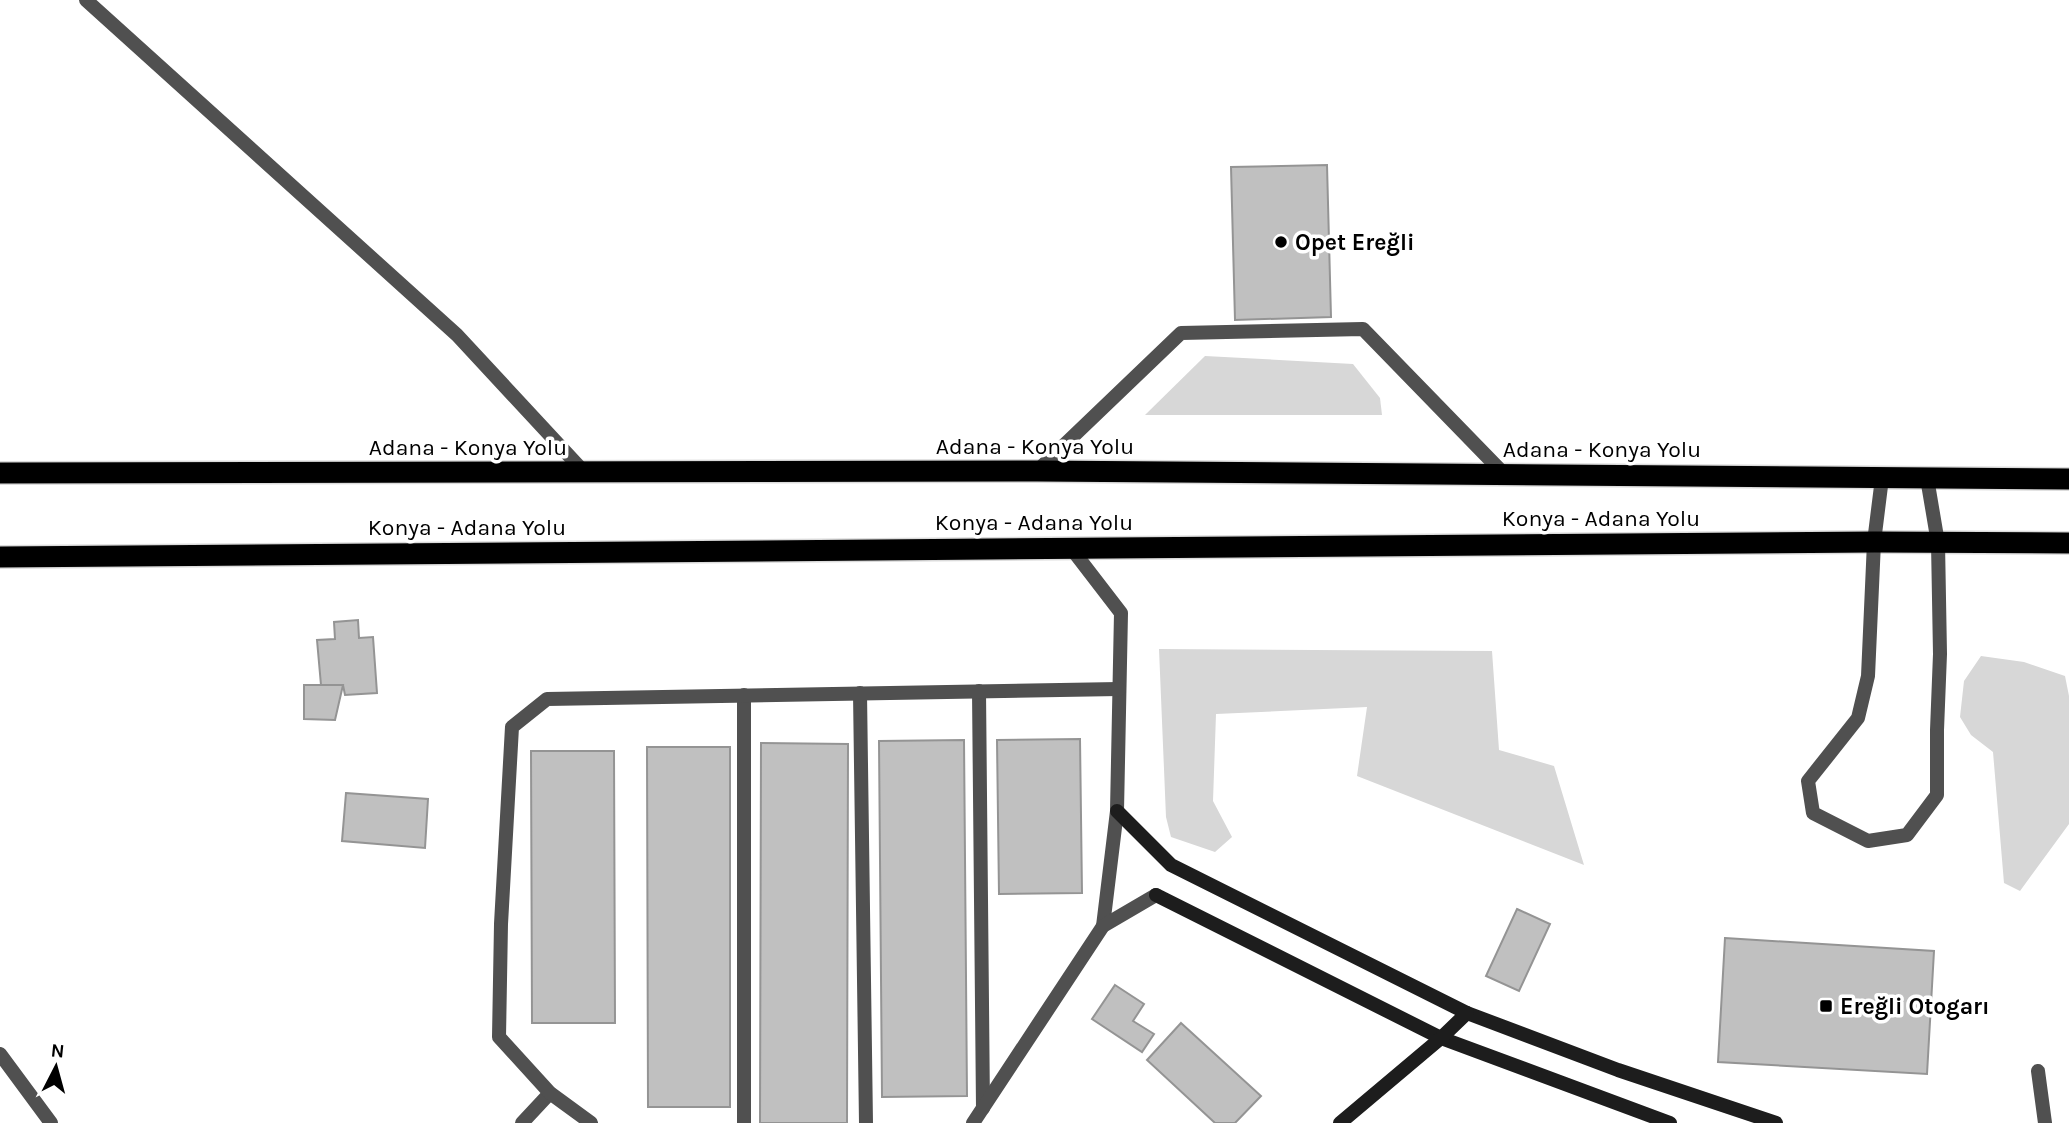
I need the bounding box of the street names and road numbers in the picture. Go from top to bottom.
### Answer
street label: Adana - Konya Yolu [936,433,1134,460]
street label: Adana - Konya Yolu [369,434,567,461]
street label: Adana - Konya Yolu [1503,436,1701,463]
street label: Konya - Adana Yolu [1502,505,1700,532]
street label: Konya - Adana Yolu [935,509,1133,536]
street label: Konya - Adana Yolu [368,514,566,541]

